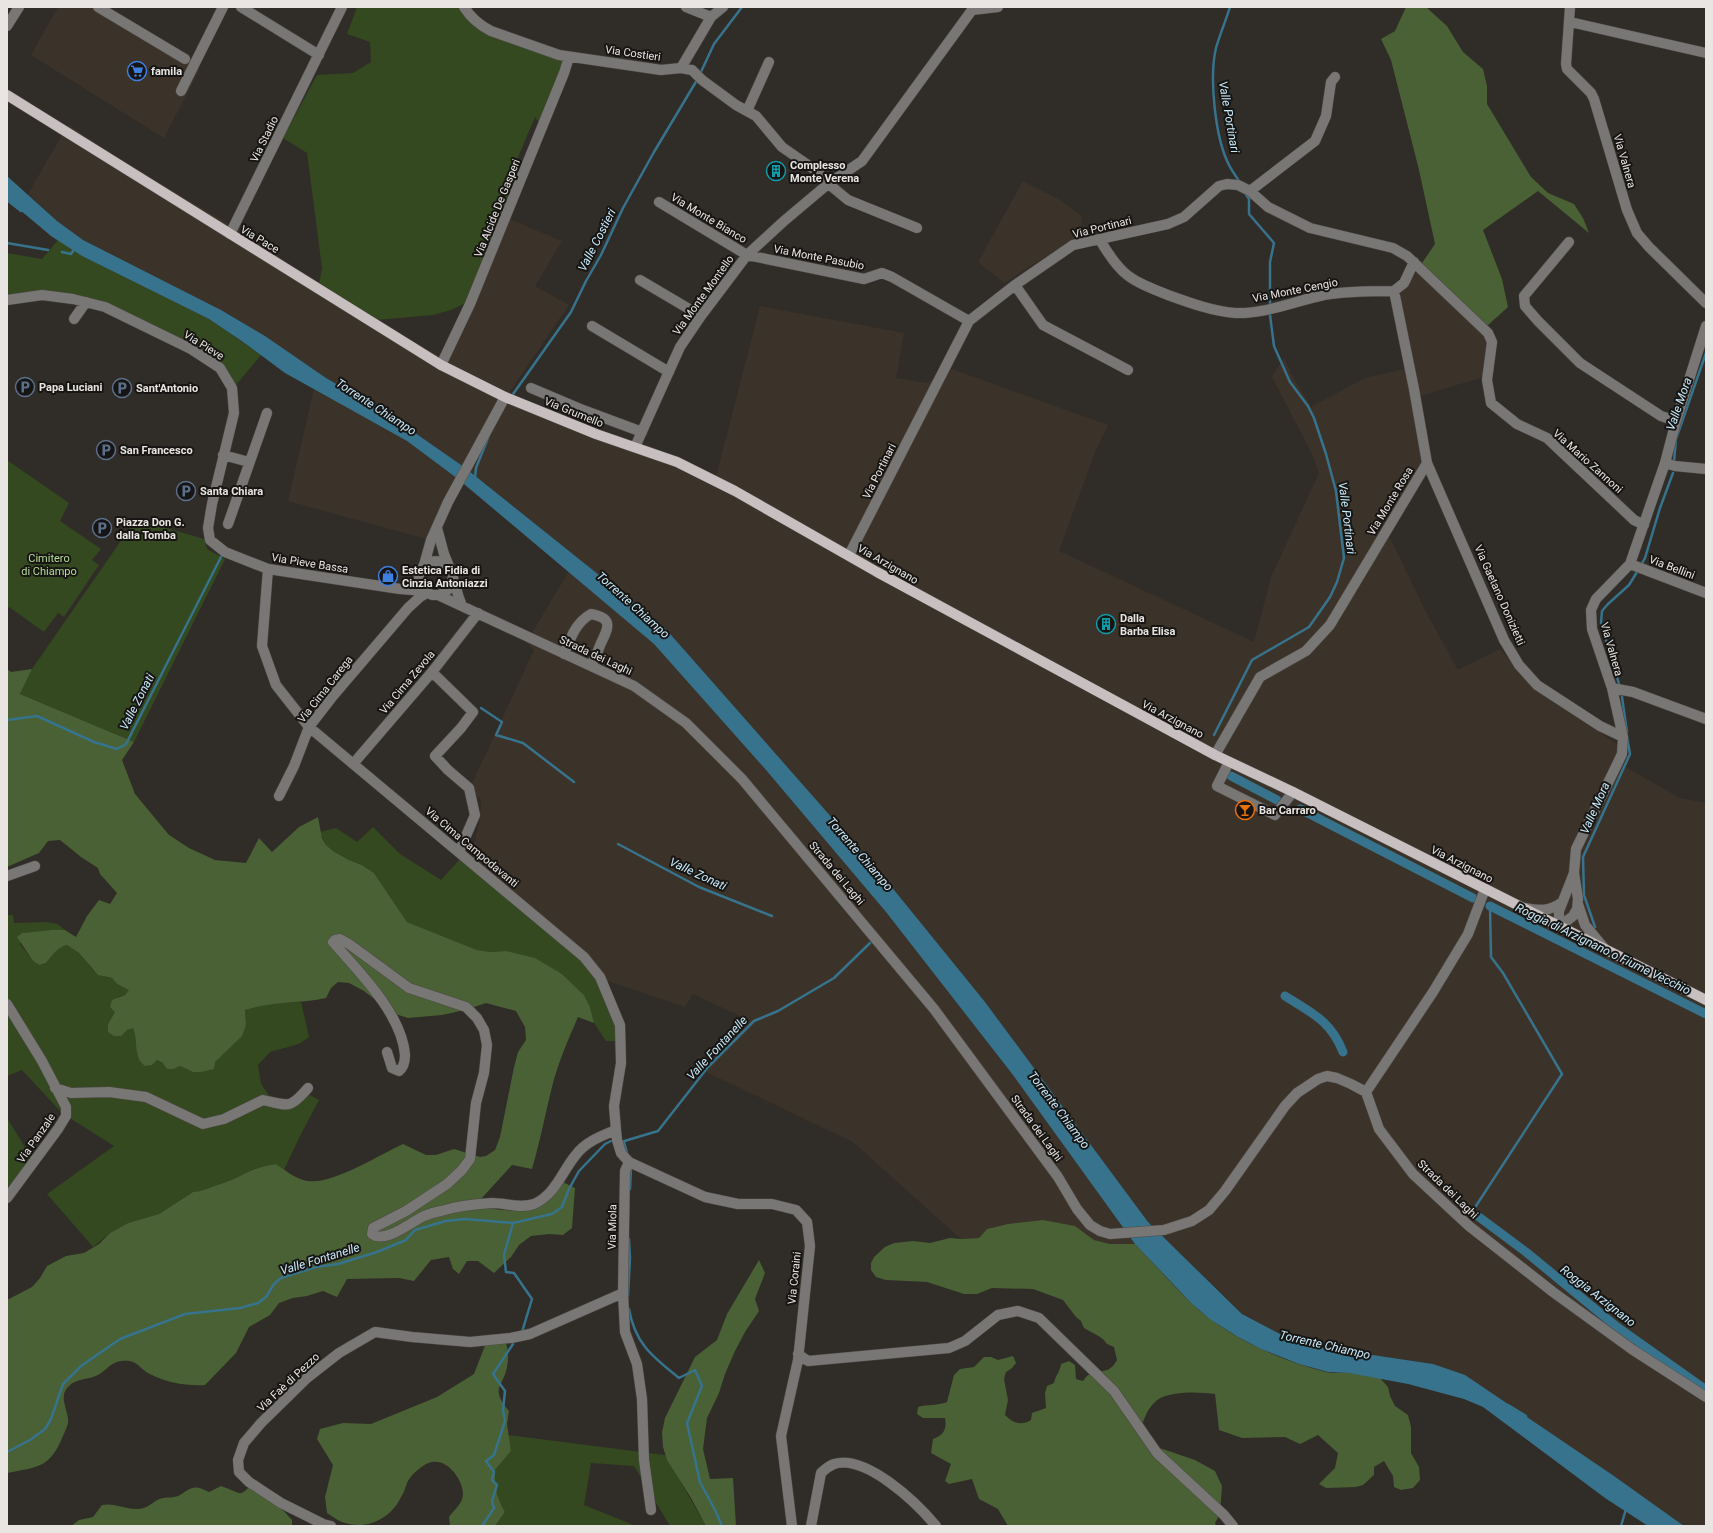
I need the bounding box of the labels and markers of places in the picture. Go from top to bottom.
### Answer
supermarket icon: famila [126,60,148,82]
place label: famila [151,65,182,78]
place label: Complesso Monte Verena [790,159,859,185]
building icon: Complesso Monte Verena [765,160,787,182]
parking icon: Papa Luciani [14,376,36,398]
parking icon: Sant'Antonio [111,377,133,399]
place label: Papa Luciani [39,381,102,394]
place label: Sant'Antonio [136,382,198,395]
parking icon: San Francesco [95,439,117,461]
place label: San Francesco [120,444,193,457]
parking icon: Santa Chiara [175,480,197,502]
place label: Santa Chiara [200,485,263,498]
place label: Piazza Don G. dalla Tomba [116,516,185,542]
parking icon: Piazza Don G. dalla Tomba [91,517,113,539]
place label: Estetica Fidia di Cinzia Antoniazzi [402,564,488,590]
shop icon: Estetica Fidia di Cinzia Antoniazzi [377,565,399,587]
place label: Dalla Barba Elisa [1120,612,1175,638]
building icon: Dalla Barba Elisa [1095,613,1117,635]
bar icon: Bar Carraro [1234,799,1256,821]
place label: Bar Carraro [1259,804,1316,817]

